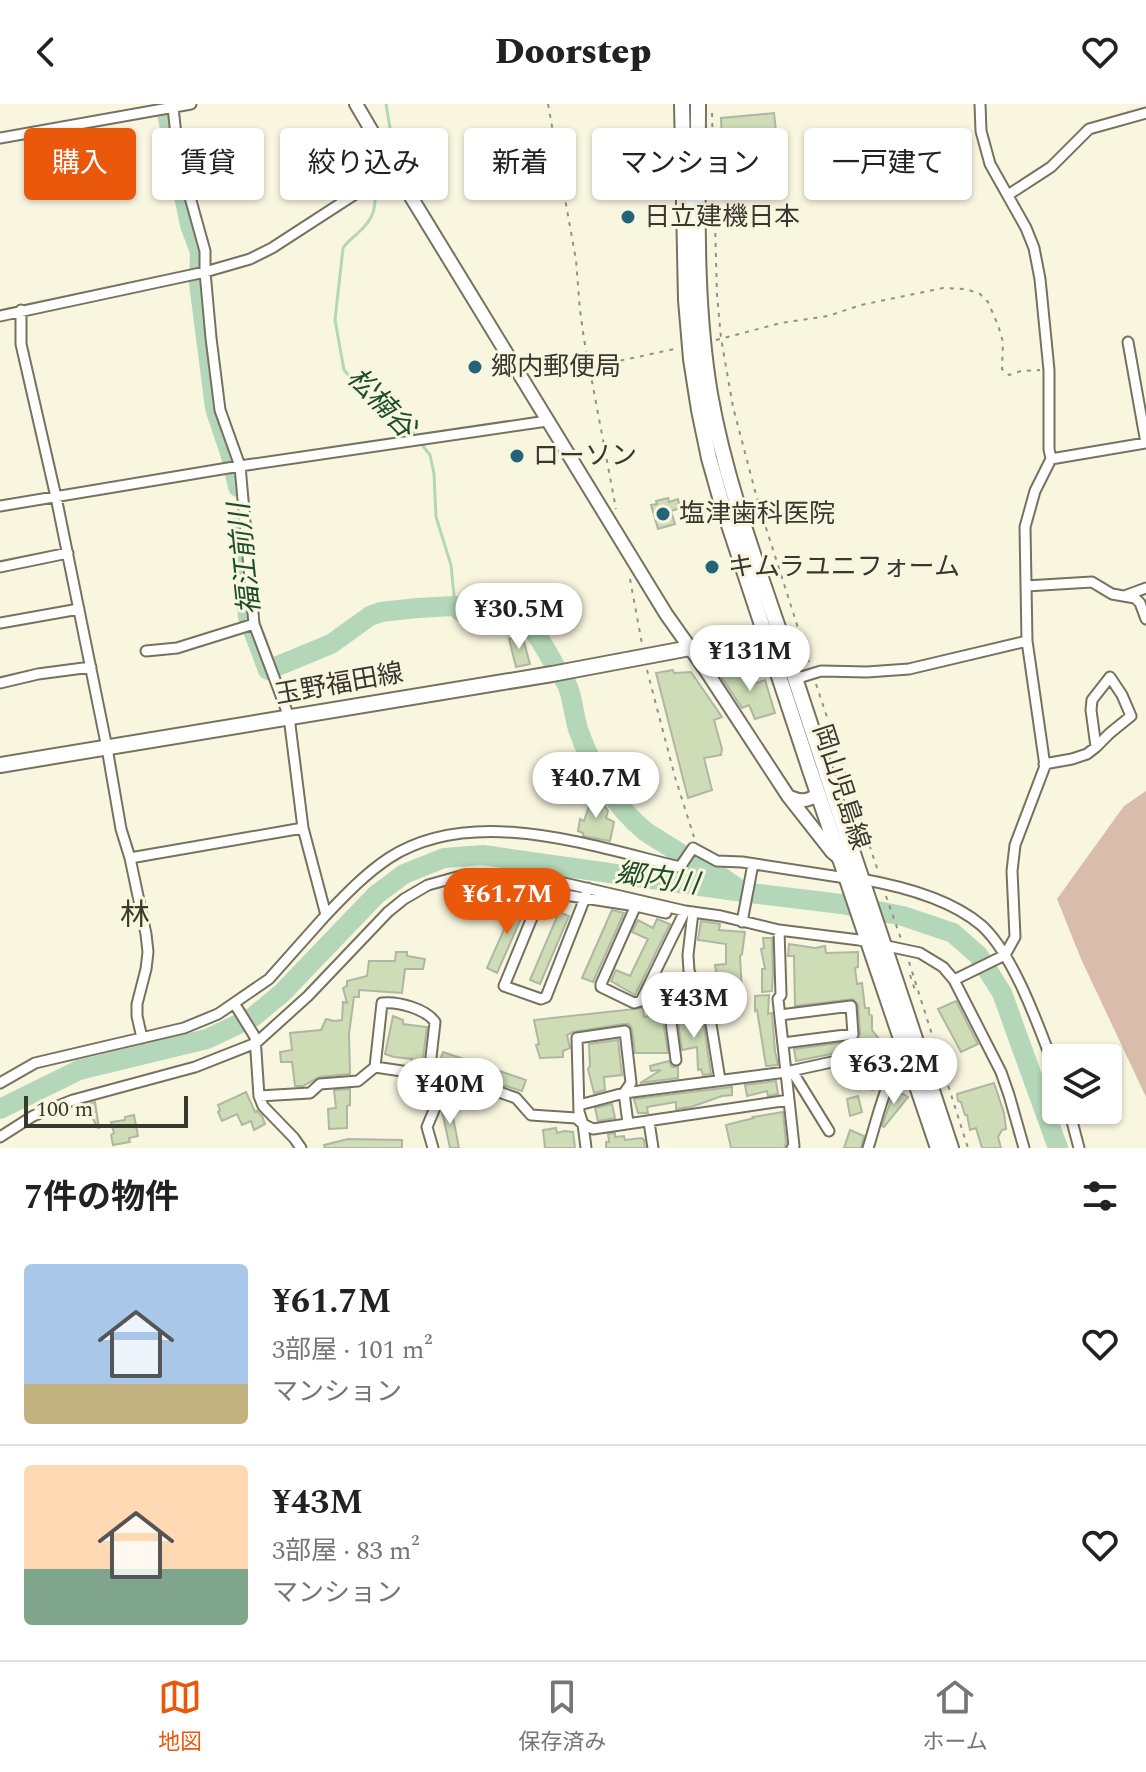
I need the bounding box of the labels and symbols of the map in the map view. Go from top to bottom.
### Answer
place label: 日立建機日本 [644,197,800,237]
marker: 日立建機日本 [619,208,637,226]
place label: 郷内郵便局 [491,347,621,387]
water label: 松楠谷 [336,358,427,450]
marker: 郷内郵便局 [466,358,484,376]
place label: ローソン [533,436,637,476]
marker: ローソン [508,447,526,465]
place label: 塩津歯科医院 [679,494,835,534]
water label: 福江前川 [217,498,272,617]
marker: 塩津歯科医院 [654,505,672,523]
place label: キムラユニフォーム [728,547,960,587]
marker: キムラユニフォーム [703,558,721,576]
pin: ¥30.5M [454,583,584,651]
pin: ¥131M [694,625,806,693]
street label: 玉野福田線 [272,653,406,715]
street label: 岡山児島線 [802,719,880,855]
pin: ¥40.7M [531,752,661,820]
water label: 郷内川 [612,852,705,907]
pin: ¥61.7M [442,868,572,936]
district label: 林 [120,893,150,939]
pin: ¥43M [647,972,741,1040]
pin: ¥63.2M [829,1038,959,1106]
pin: ¥40M [403,1058,497,1126]
scale bar [24,1092,188,1128]

